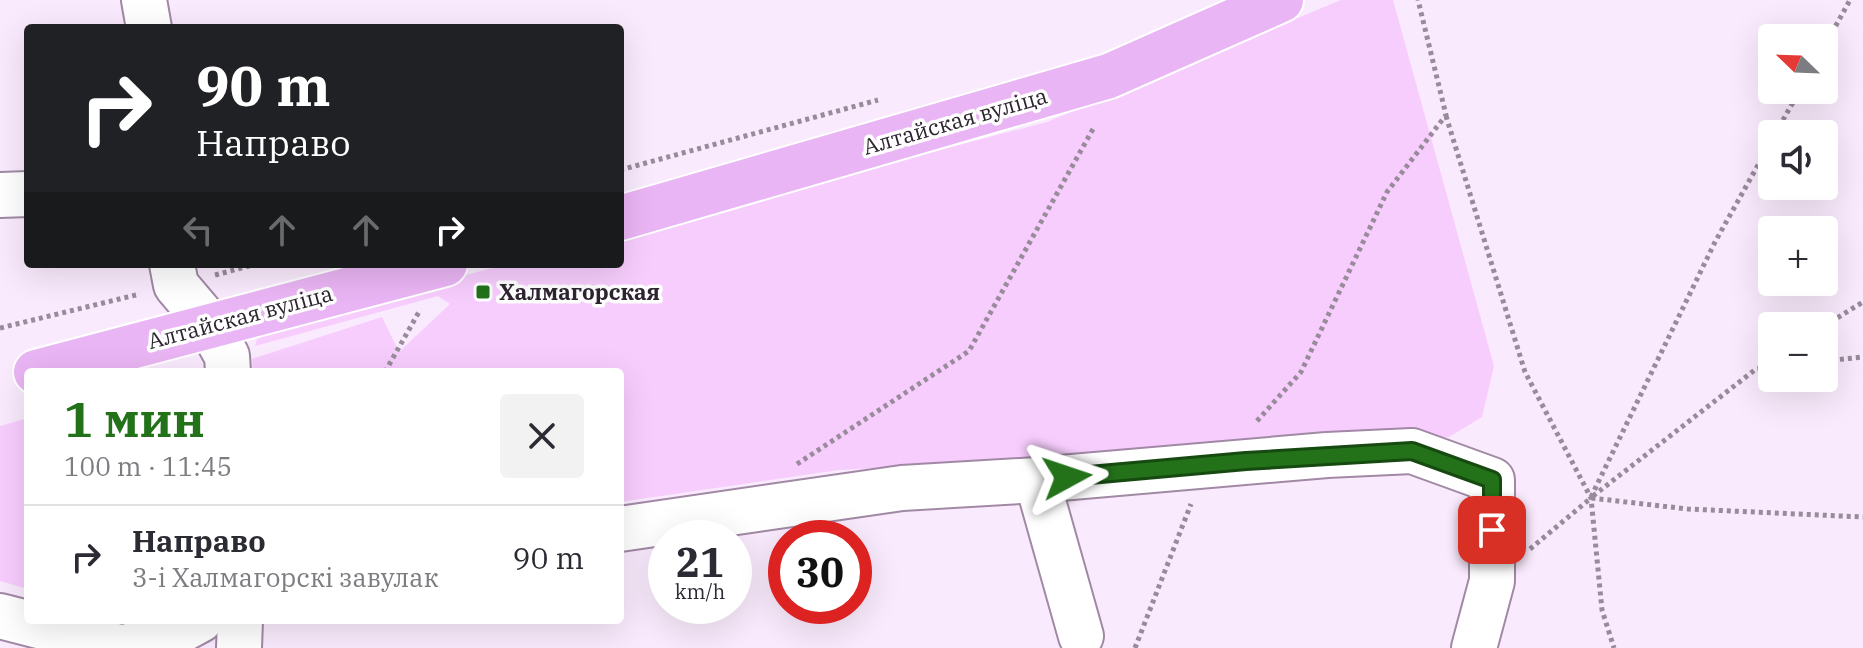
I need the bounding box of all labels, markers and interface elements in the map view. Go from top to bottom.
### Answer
north arrow [1758,24,1838,104]
map controls [1758,24,1838,392]
text: 90 m [196,49,331,121]
icon: right [64,56,168,160]
street label: Алтайская вуліца [859,80,1050,161]
text: Направо [196,119,351,166]
button: sound [1758,120,1838,200]
icon: left [176,208,220,252]
icon: ahead [260,208,304,252]
icon: ahead [344,208,388,252]
icon: right [428,208,472,252]
button: + [1758,216,1838,296]
place label: Халмагорская [499,277,660,306]
street label: Алтайская вуліца [144,278,336,355]
marker: Халмагорская [474,283,492,301]
button: − [1758,312,1838,392]
text: 1 мин [64,388,205,450]
button: close [500,394,584,478]
position arrow [1025,435,1109,519]
text: 100 m · 11:45 [64,449,232,483]
pin [1458,496,1526,564]
icon: arrive [1470,508,1514,552]
speed limit sign: 30 [768,520,872,624]
text: Направо [132,521,266,560]
icon: right [64,535,108,579]
text: 21 [676,536,724,588]
text: 90 m [512,538,584,577]
text: 3-і Халмагорскі завулак [132,560,439,594]
text: km/h [675,578,725,605]

